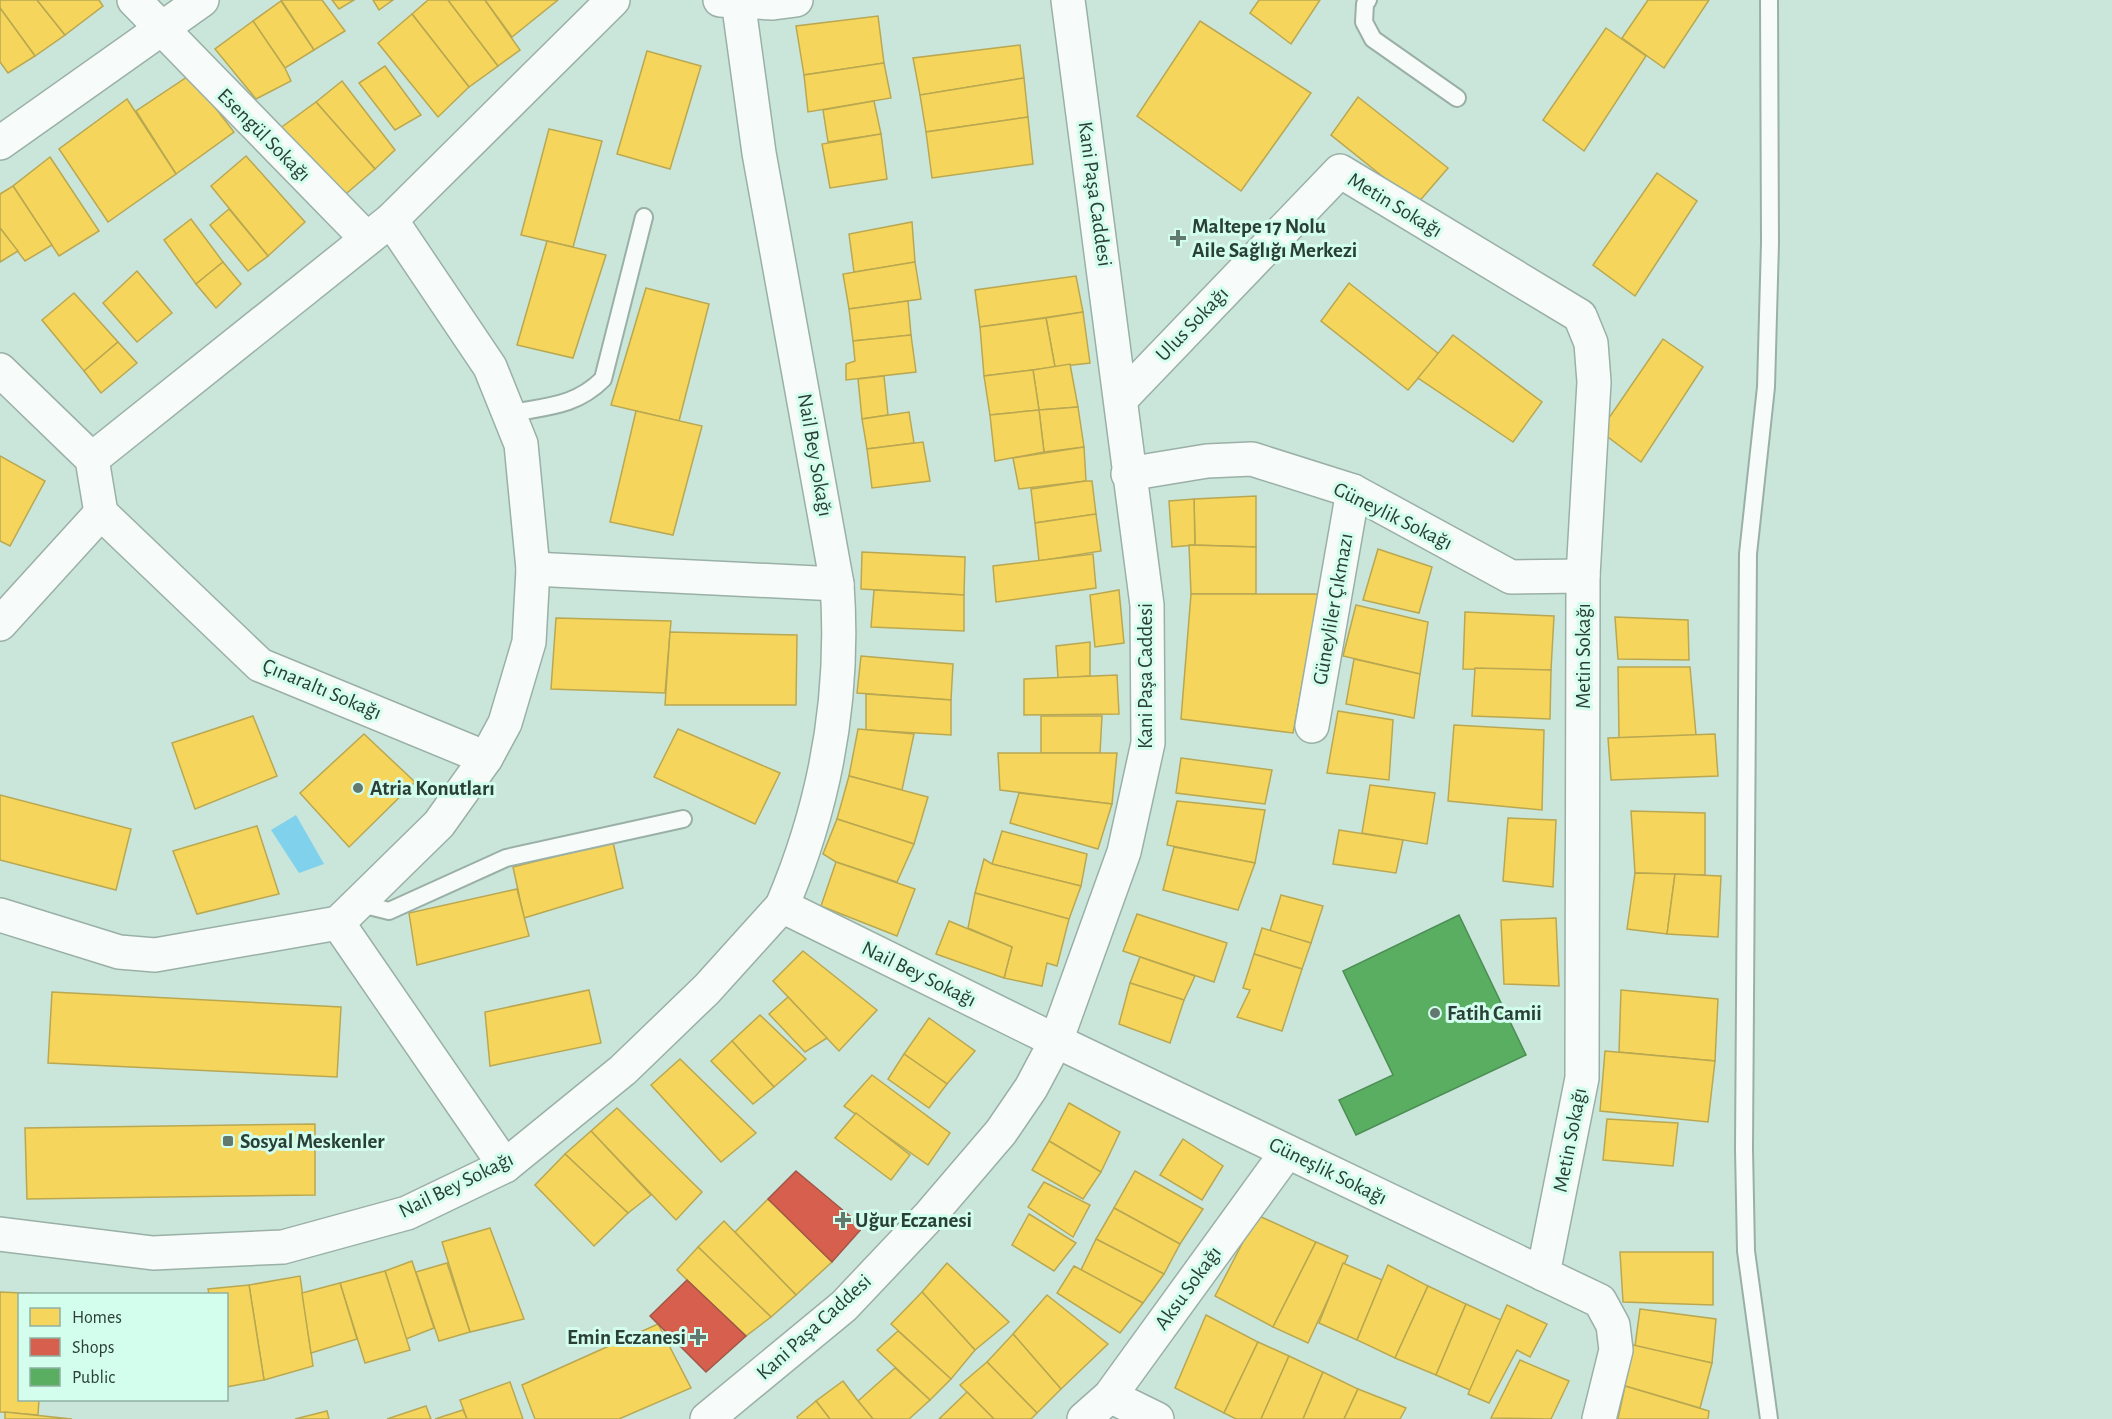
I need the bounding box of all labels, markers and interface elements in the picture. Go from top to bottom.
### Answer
street label: Esengül Sokağı [213,84,315,186]
street label: Kani Paşa Caddesi [1074,120,1116,268]
street label: Metin Sokağı [1344,169,1446,241]
place label: Maltepe 17 Nolu Aile Sağlığı Merkezi [1192,216,1357,261]
marker: Maltepe 17 Nolu Aile Sağlığı Merkezi [1169,229,1187,247]
street label: Ulus Sokağı [1152,283,1232,365]
street label: Nail Bey Sokağı [794,392,836,518]
street label: Güneylik Sokağı [1330,478,1456,554]
street label: Güneyliler Çıkmazı [1309,532,1357,686]
street label: Kani Paşa Caddesi [1135,603,1156,749]
street label: Metin Sokağı [1573,603,1594,709]
street label: Çınaraltı Sokağı [259,655,385,723]
place label: Atria Konutları [370,778,495,799]
marker: Atria Konutları [351,781,365,795]
street label: Nail Bey Sokağı [858,937,980,1011]
place label: Fatih Camii [1447,1003,1542,1024]
marker: Fatih Camii [1428,1006,1442,1020]
street label: Metin Sokağı [1550,1086,1590,1194]
place label: Sosyal Meskenler [240,1131,385,1152]
street label: Güneşlik Sokağı [1266,1133,1390,1209]
marker: Sosyal Meskenler [221,1134,235,1148]
street label: Nail Bey Sokağı [395,1148,517,1222]
place label: Uğur Eczanesi [855,1210,972,1231]
marker: Uğur Eczanesi [836,1213,850,1227]
street label: Aksu Sokağı [1151,1242,1225,1334]
street label: Kani Paşa Caddesi [753,1270,875,1384]
legend [18,1293,228,1401]
text: Homes [72,1309,122,1327]
place label: Emin Eczanesi [567,1327,686,1348]
marker: Emin Eczanesi [691,1330,705,1344]
text: Shops [72,1339,114,1357]
text: Public [72,1369,115,1387]

